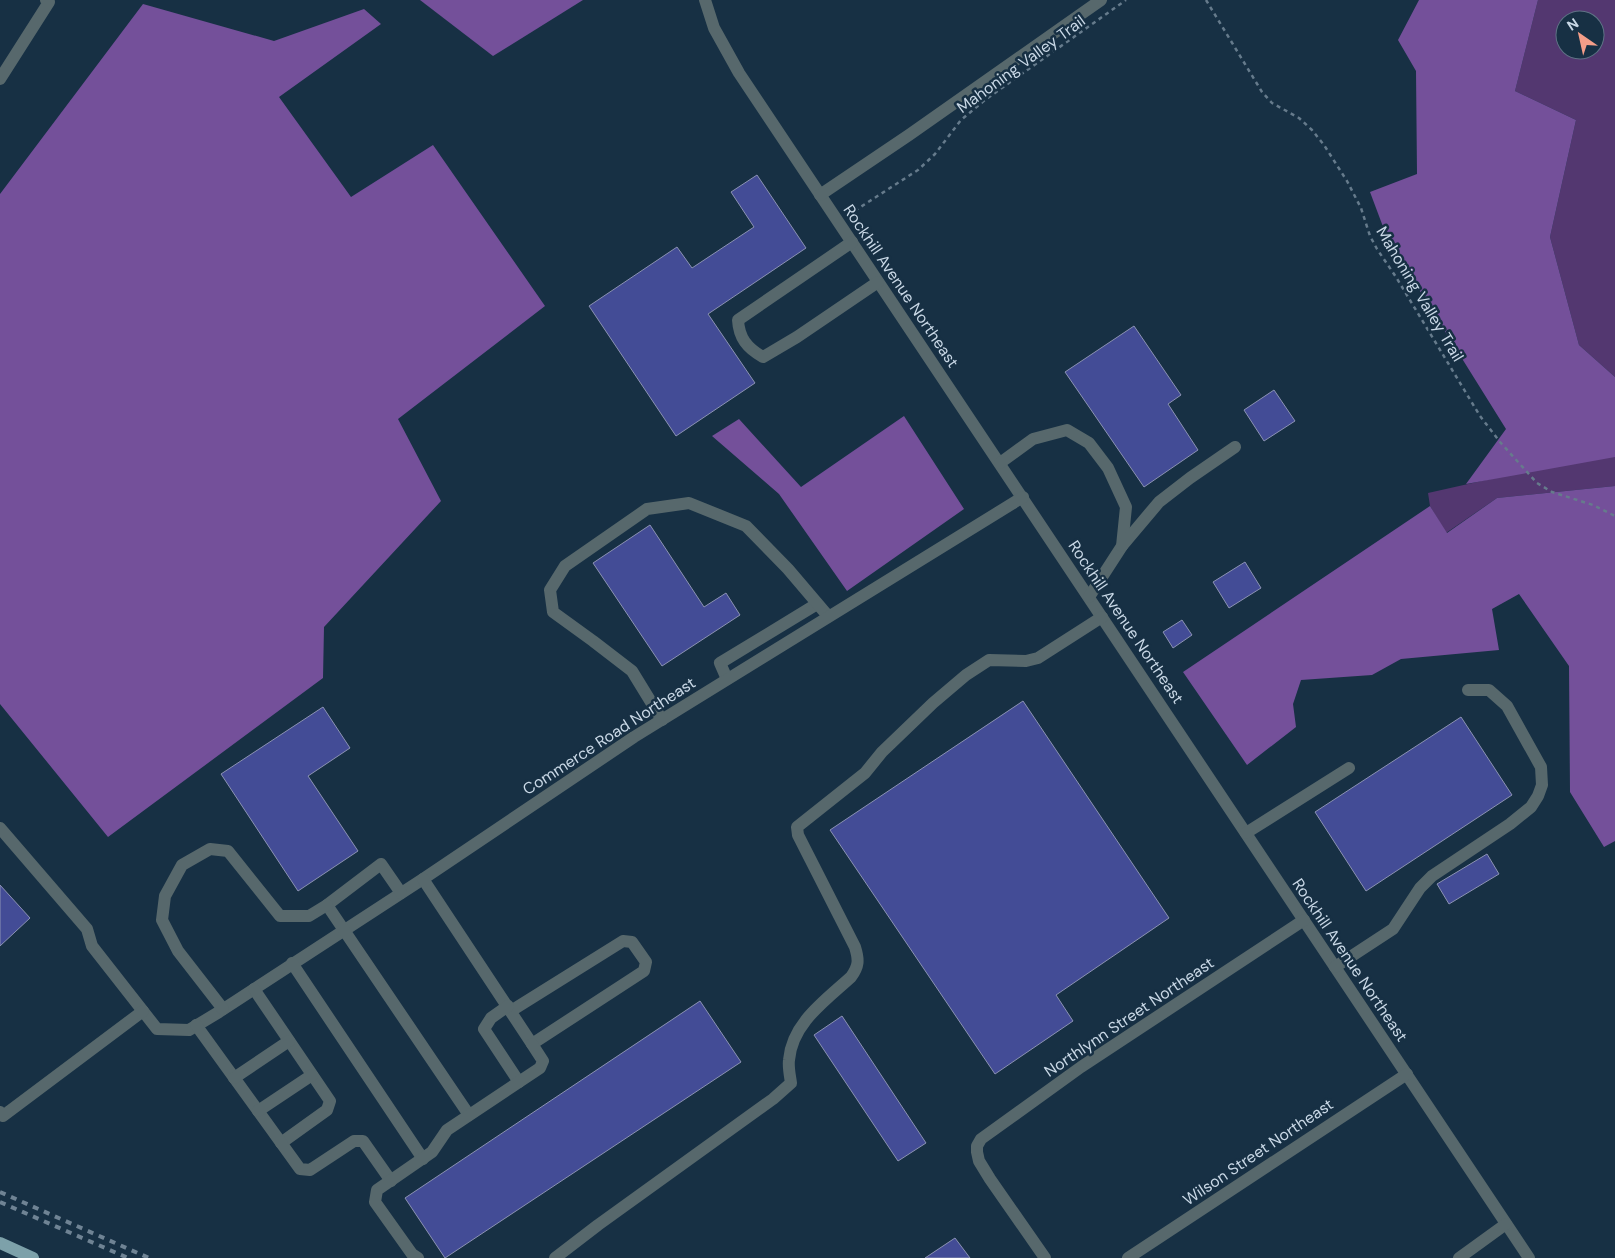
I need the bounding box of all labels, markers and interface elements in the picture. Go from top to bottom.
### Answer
street label: Mahoning Valley Trail [953,10,1089,118]
north arrow [1555,10,1605,60]
text: N [1563,14,1582,35]
street label: Rockhill Avenue Northeast [838,200,964,372]
street label: Mahoning Valley Trail [1371,223,1469,365]
street label: Rockhill Avenue Northeast [1063,536,1189,708]
street label: Commerce Road Northeast [519,672,699,800]
street label: Rockhill Avenue Northeast [1287,874,1413,1046]
street label: Northlynn Street Northeast [1040,952,1218,1082]
street label: Wilson Street Northeast [1179,1094,1337,1210]

